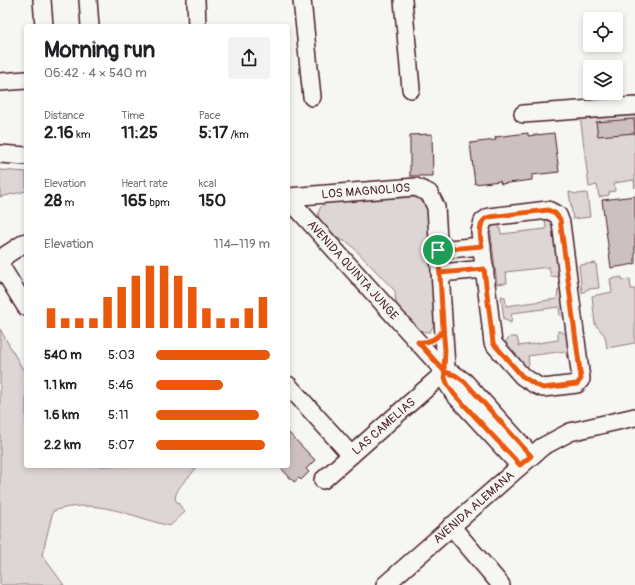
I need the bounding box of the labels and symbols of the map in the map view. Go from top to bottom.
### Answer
street label: LOS MAGNOLIOS [321,180,411,202]
street label: AVENIDA QUINTA JUNGE [304,217,402,323]
pin [421,233,455,267]
street label: LAS CAMELIAS [349,394,418,458]
street label: AVENIDA ALEMANA [430,467,517,547]

